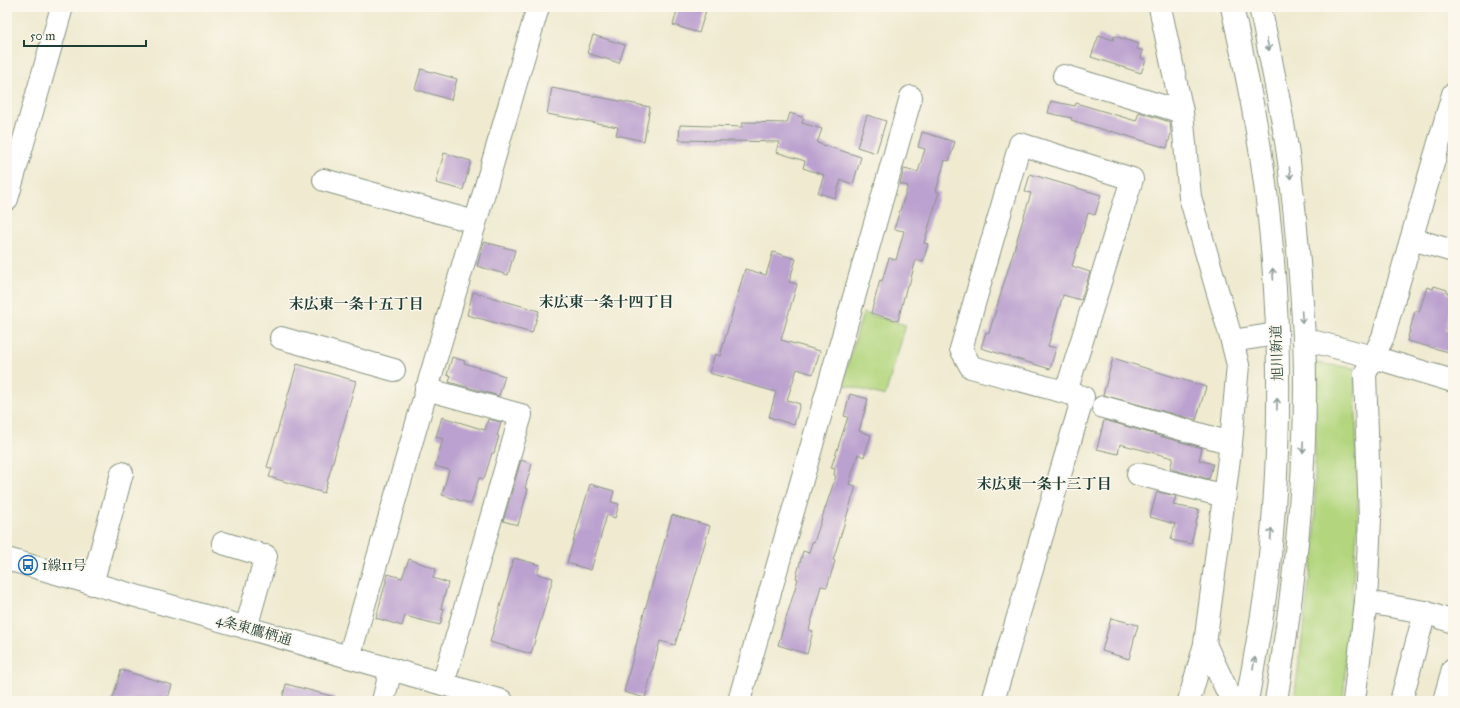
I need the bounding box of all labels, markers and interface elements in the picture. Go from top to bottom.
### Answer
scale bar [24,22,146,48]
text: 50 m [30,29,55,43]
one-way arrow [1264,38,1272,51]
one-way arrow [1286,166,1294,179]
one-way arrow [1270,268,1277,281]
district label: 末広東一条十四丁目 [538,293,674,311]
district label: 末広東一条十五丁目 [288,295,424,313]
one-way arrow [1299,310,1306,323]
street label: 旭川新道 [1268,325,1286,381]
one-way arrow [1274,398,1281,411]
one-way arrow [1299,440,1307,453]
district label: 末広東一条十三丁目 [976,475,1112,493]
one-way arrow [1268,528,1275,541]
bus stop icon: 1線11号 [17,554,39,576]
place label: 1線11号 [42,557,87,574]
street label: 4条東鷹栖通 [214,611,294,649]
one-way arrow [1250,656,1258,669]

